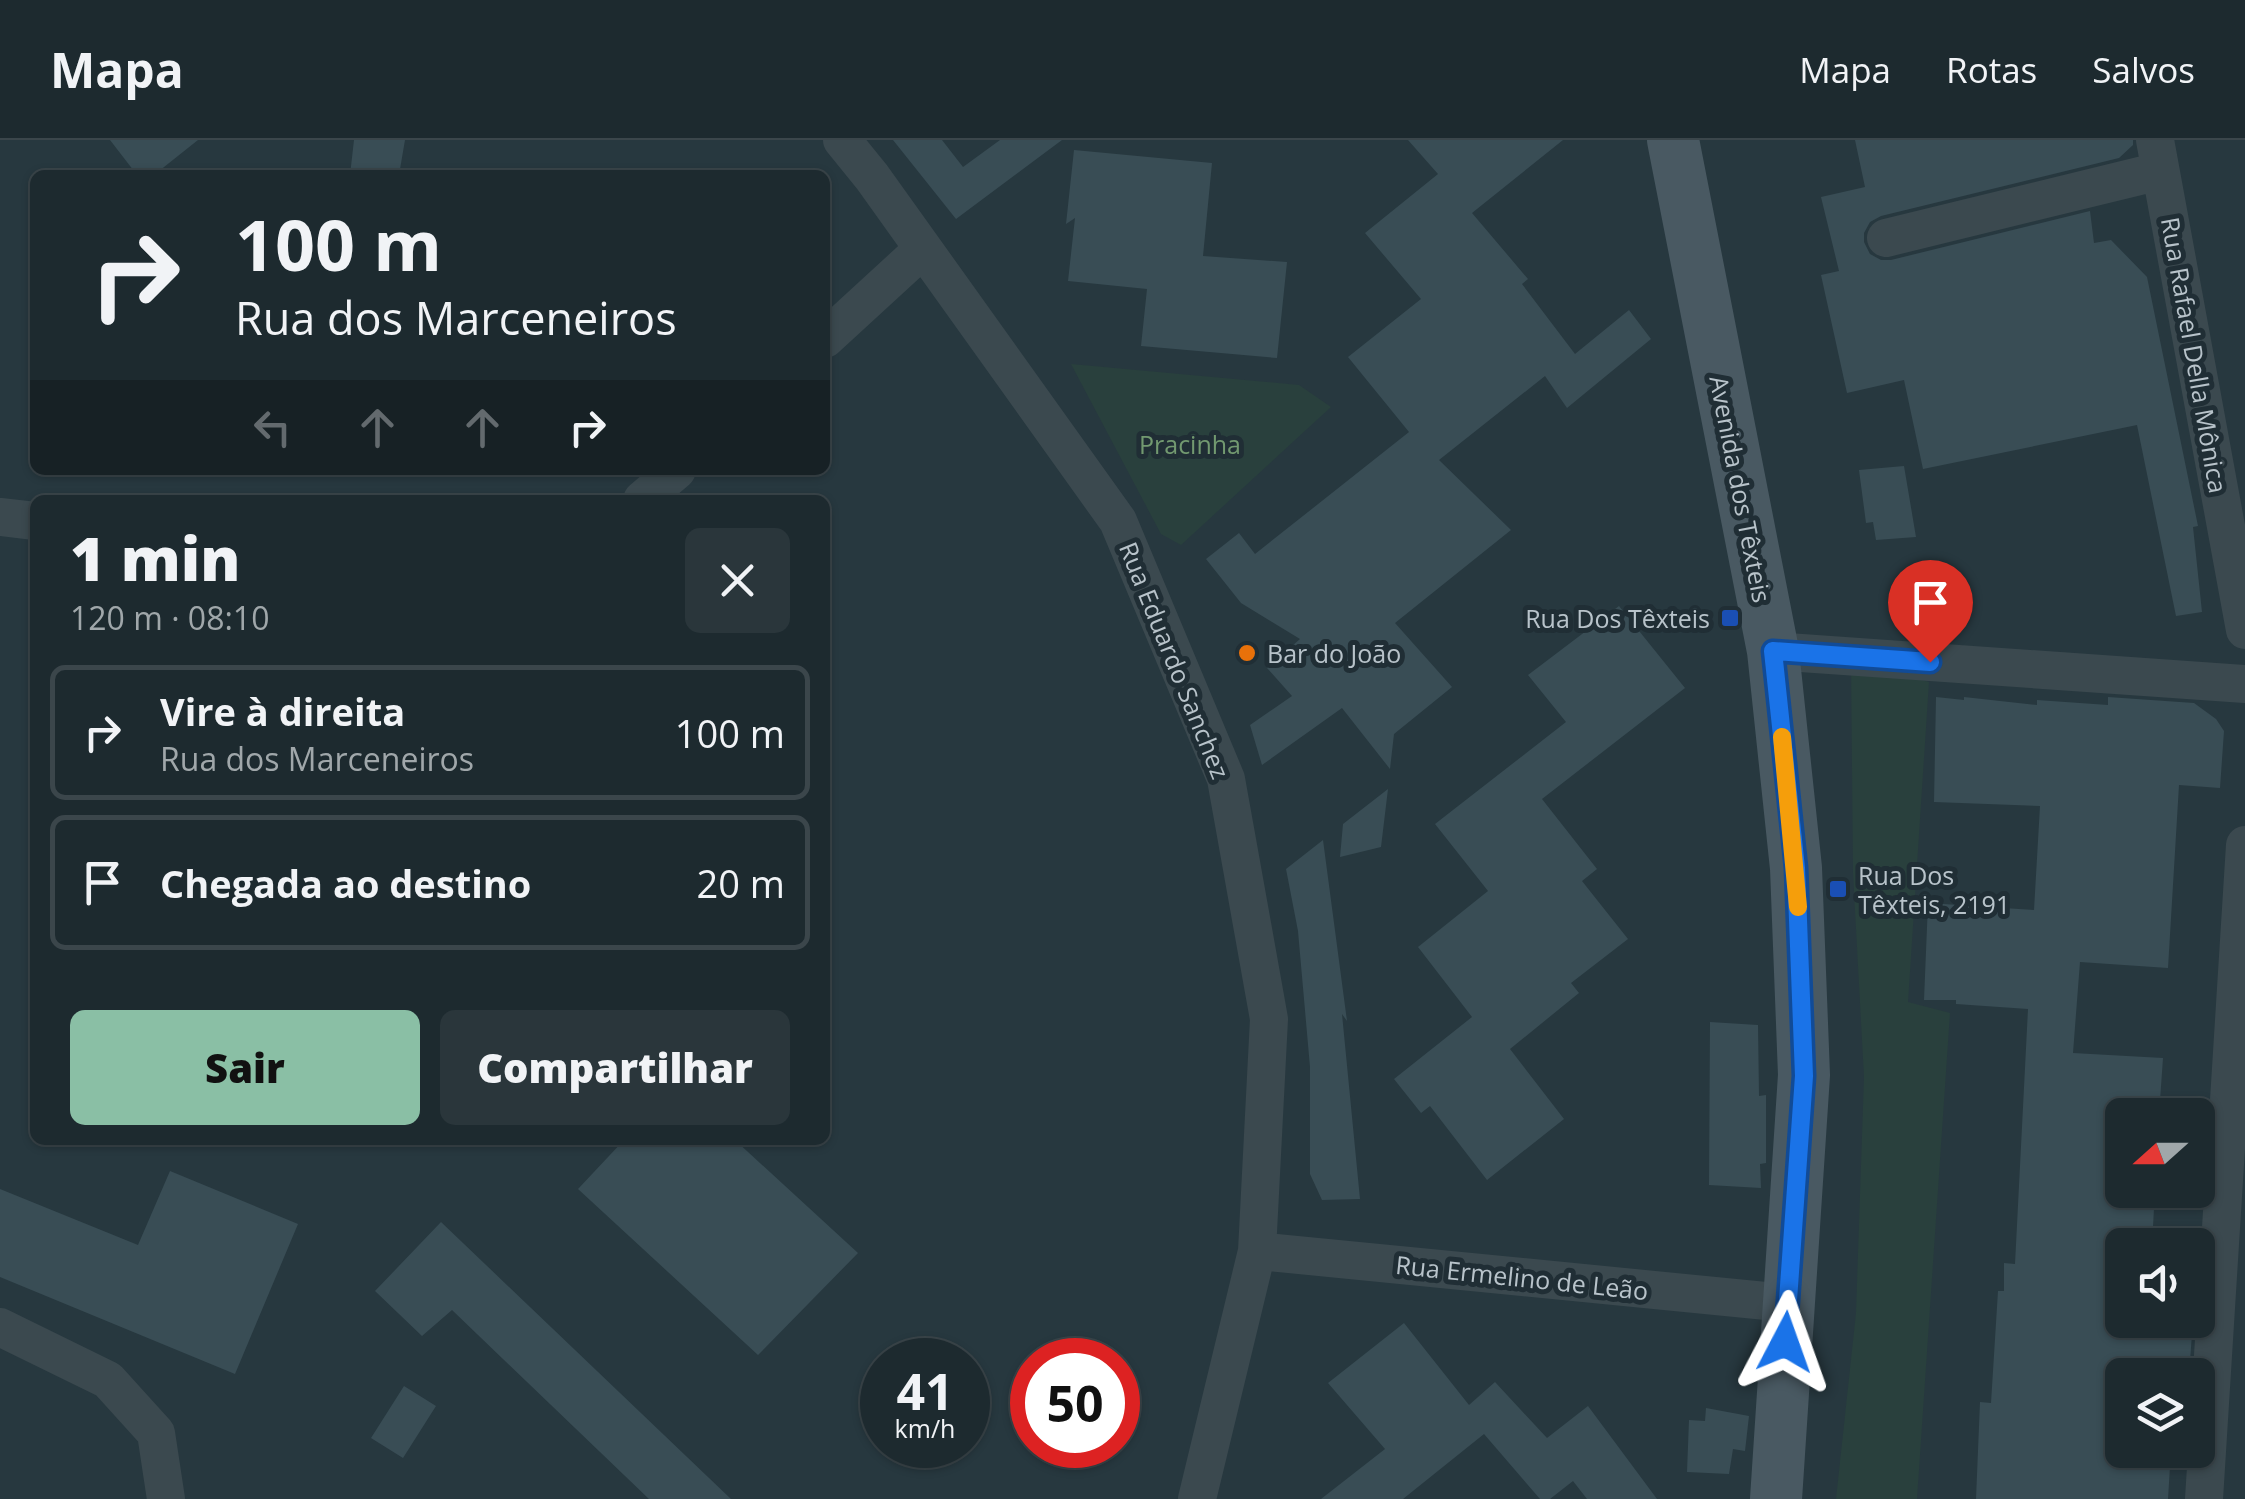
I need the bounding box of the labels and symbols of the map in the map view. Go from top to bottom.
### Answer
street label: Rua Rafael Della Mônica [2154,214,2236,496]
street label: Avenida dos Têxteis [1702,373,1780,605]
park label: Pracinha [1139,427,1241,461]
street label: Rua Eduardo Sanchez [1112,537,1238,783]
pin [1888,560,1973,663]
place label: Rua Dos Têxteis [1525,601,1710,635]
marker: Rua Dos Têxteis [1719,607,1741,629]
place label: Bar do João [1267,636,1401,670]
marker: Bar do João [1236,642,1258,664]
place label: Rua Dos Têxteis, 2191 [1858,858,2010,921]
marker: Rua Dos Têxteis, 2191 [1827,878,1849,900]
north arrow [2105,1098,2215,1208]
street label: Rua Ermelino de Leão [1394,1247,1650,1307]
position arrow [1733,1290,1837,1394]
speed limit sign: 50 [1010,1338,1140,1468]

